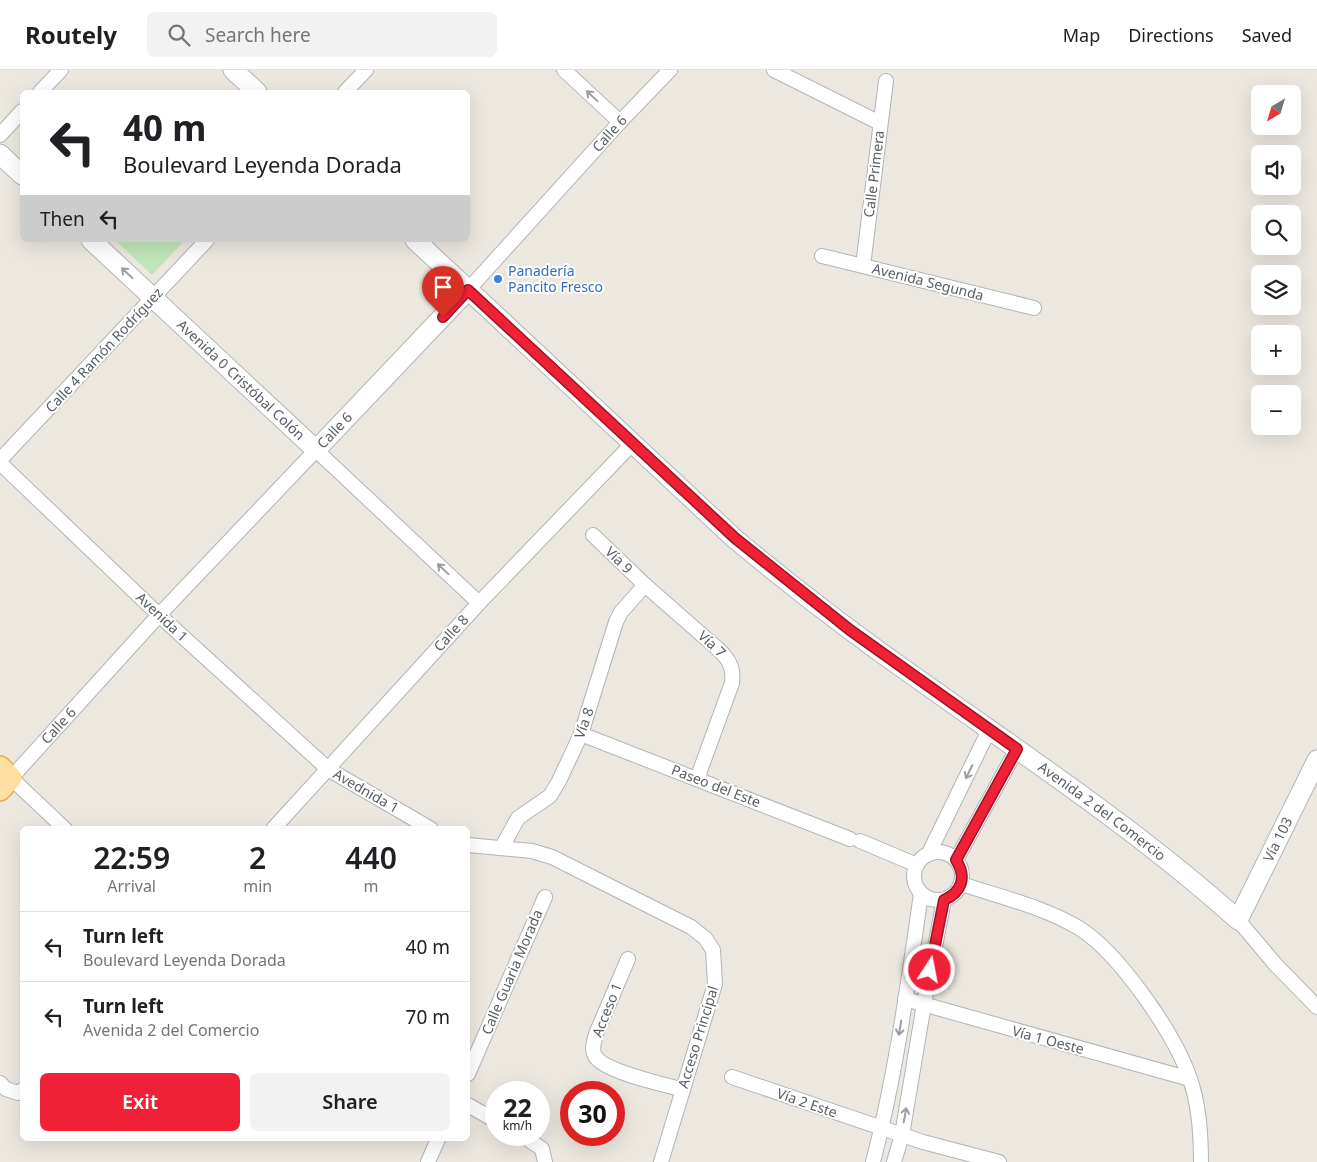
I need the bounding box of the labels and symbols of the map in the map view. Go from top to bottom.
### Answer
north arrow [1251,85,1301,135]
one-way arrow [585,90,598,102]
street label: Calle 6 [588,111,631,156]
street label: Calle Primera [859,129,888,219]
street label: Avenida Segunda [870,258,986,305]
place label: Panadería Pancito Fresco [508,261,603,296]
pin [422,266,464,317]
one-way arrow [120,267,133,279]
marker: Panadería Pancito Fresco [492,273,504,285]
street label: Calle 4 Ramón Rodríguez [41,283,167,416]
street label: Avenida 0 Cristóbal Colón [173,315,309,444]
street label: Calle 6 [313,408,356,452]
street label: Vía 9 [601,542,637,577]
one-way arrow [437,563,450,575]
street label: Avenida 1 [132,588,192,646]
street label: Calle 8 [429,610,472,655]
street label: Vía 7 [694,626,730,661]
street label: Calle 6 [37,703,80,748]
street label: Vía 8 [569,705,598,741]
street label: Avenida 2 del Comercio [1035,757,1170,865]
street label: Paseo del Este [669,760,764,811]
street label: Avednida 1 [330,764,403,817]
one-way arrow [963,764,973,779]
street label: Vía 103 [1258,814,1296,865]
street label: Calle Guaria Morada [477,906,546,1037]
position arrow [903,943,955,995]
street label: Acceso 1 [587,980,626,1040]
street label: Acceso Principal [673,983,722,1090]
one-way arrow [895,1020,905,1036]
street label: Vía 1 Oeste [1010,1021,1086,1058]
speed limit sign: 30 [560,1081,625,1146]
street label: Vía 2 Este [774,1083,840,1122]
one-way arrow [900,1107,910,1123]

